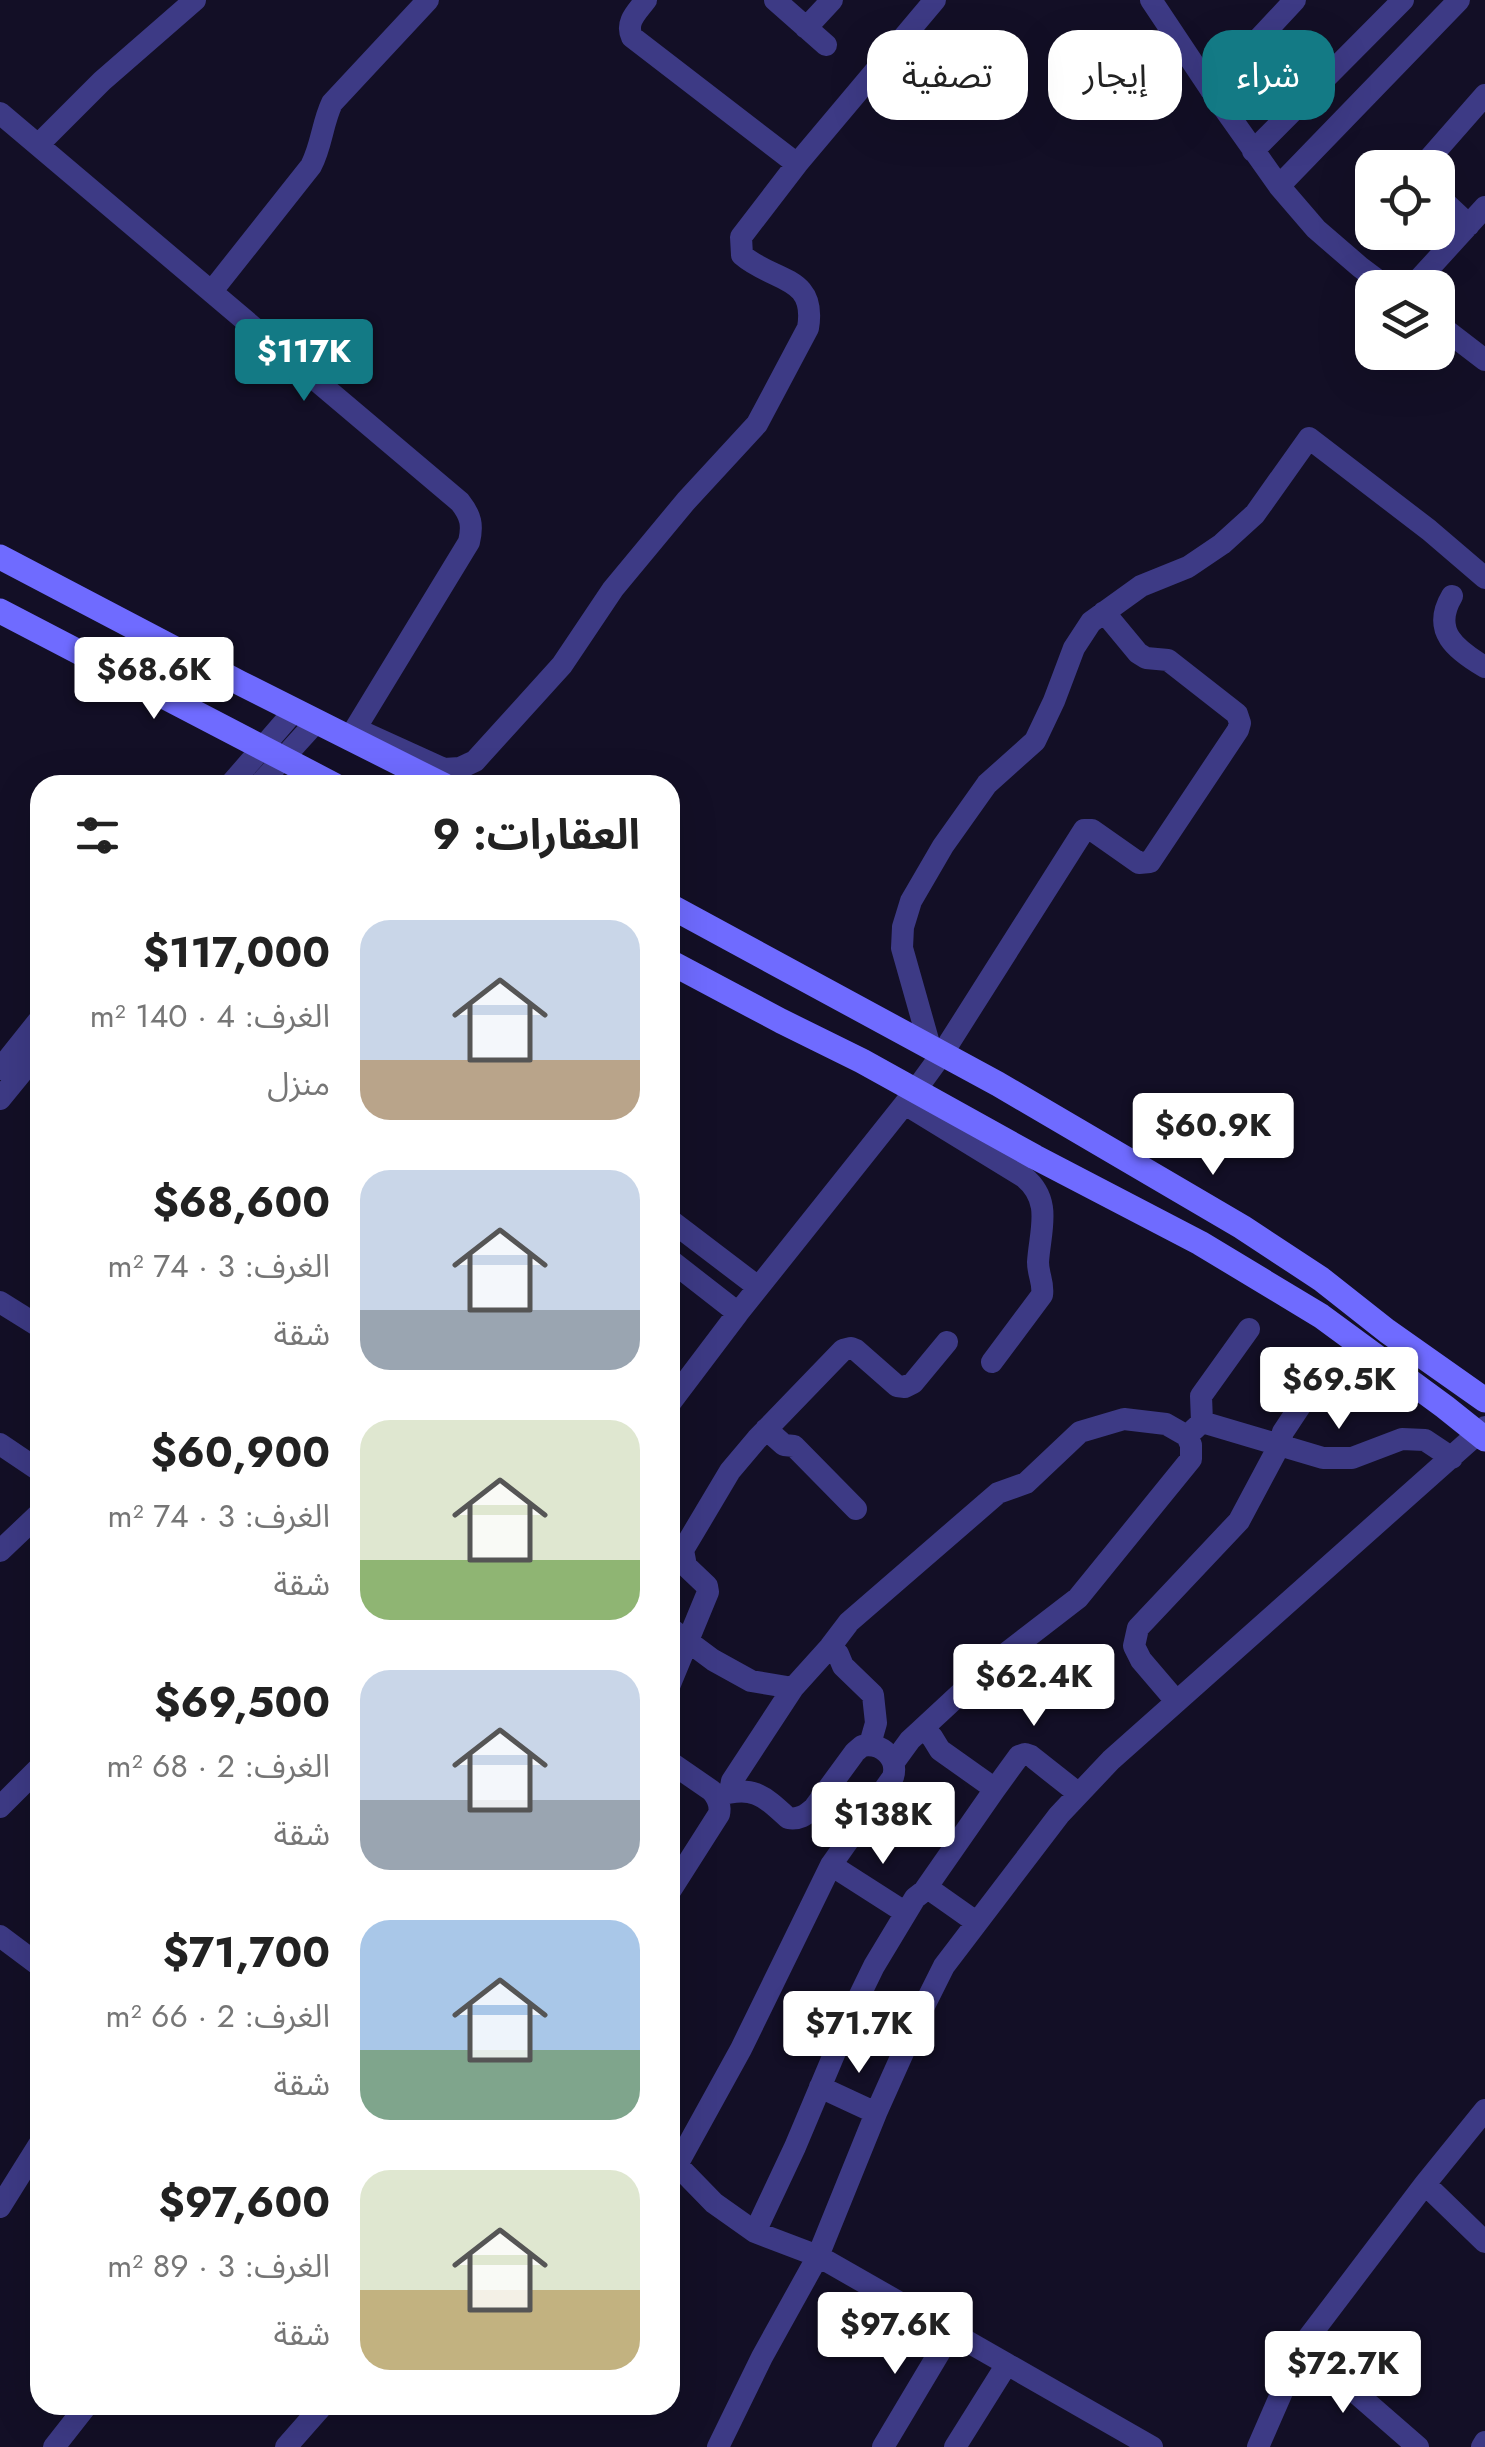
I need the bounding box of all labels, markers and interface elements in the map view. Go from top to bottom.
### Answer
chip: تصفية [867,30,1028,120]
chip: إيجار [1048,30,1182,120]
chip: شراء [1202,30,1335,120]
map controls [1355,150,1455,370]
button: locate [1355,150,1455,250]
button: layers [1355,270,1455,370]
pin: $117K [234,319,374,404]
text: $117K [257,328,351,374]
pin: $68.6K [73,637,235,722]
text: $68.6K [97,646,211,692]
text: العقارات: 9 [432,804,640,865]
icon: filters [70,808,125,863]
text: $117,000 [143,922,330,983]
icon: home [440,960,560,1080]
text: الغرف: 4 · 140 m² [90,993,330,1039]
text: منزل [267,1061,330,1107]
pin: $60.9K [1132,1093,1294,1178]
text: $60.9K [1155,1102,1271,1148]
text: $68,600 [153,1172,330,1233]
icon: home [440,1210,560,1330]
text: الغرف: 3 · 74 m² [108,1243,330,1289]
text: شقة [274,1311,330,1357]
pin: $69.5K [1258,1347,1420,1432]
text: $69.5K [1282,1356,1396,1402]
text: $60,900 [151,1422,330,1483]
icon: home [440,1460,560,1580]
text: الغرف: 3 · 74 m² [108,1493,330,1539]
text: شقة [274,1561,330,1607]
pin: $62.4K [953,1644,1115,1729]
text: $62.4K [975,1653,1093,1699]
text: $69,500 [154,1672,330,1733]
icon: home [440,1710,560,1830]
text: الغرف: 2 · 68 m² [106,1743,330,1789]
pin: $138K [813,1782,953,1867]
text: $138K [834,1791,932,1837]
text: شقة [274,1811,330,1857]
text: $71,700 [163,1922,330,1983]
icon: home [440,1960,560,2080]
pin: $71.7K [778,1991,940,2076]
text: الغرف: 2 · 66 m² [105,1993,330,2039]
text: $71.7K [805,2000,913,2046]
text: شقة [274,2061,330,2107]
text: $97,600 [159,2172,330,2233]
icon: home [440,2210,560,2330]
text: الغرف: 3 · 89 m² [107,2243,330,2289]
pin: $97.6K [814,2292,976,2377]
text: $97.6K [840,2301,950,2347]
text: شقة [274,2311,330,2357]
pin: $72.7K [1262,2331,1424,2416]
text: $72.7K [1287,2340,1399,2386]

